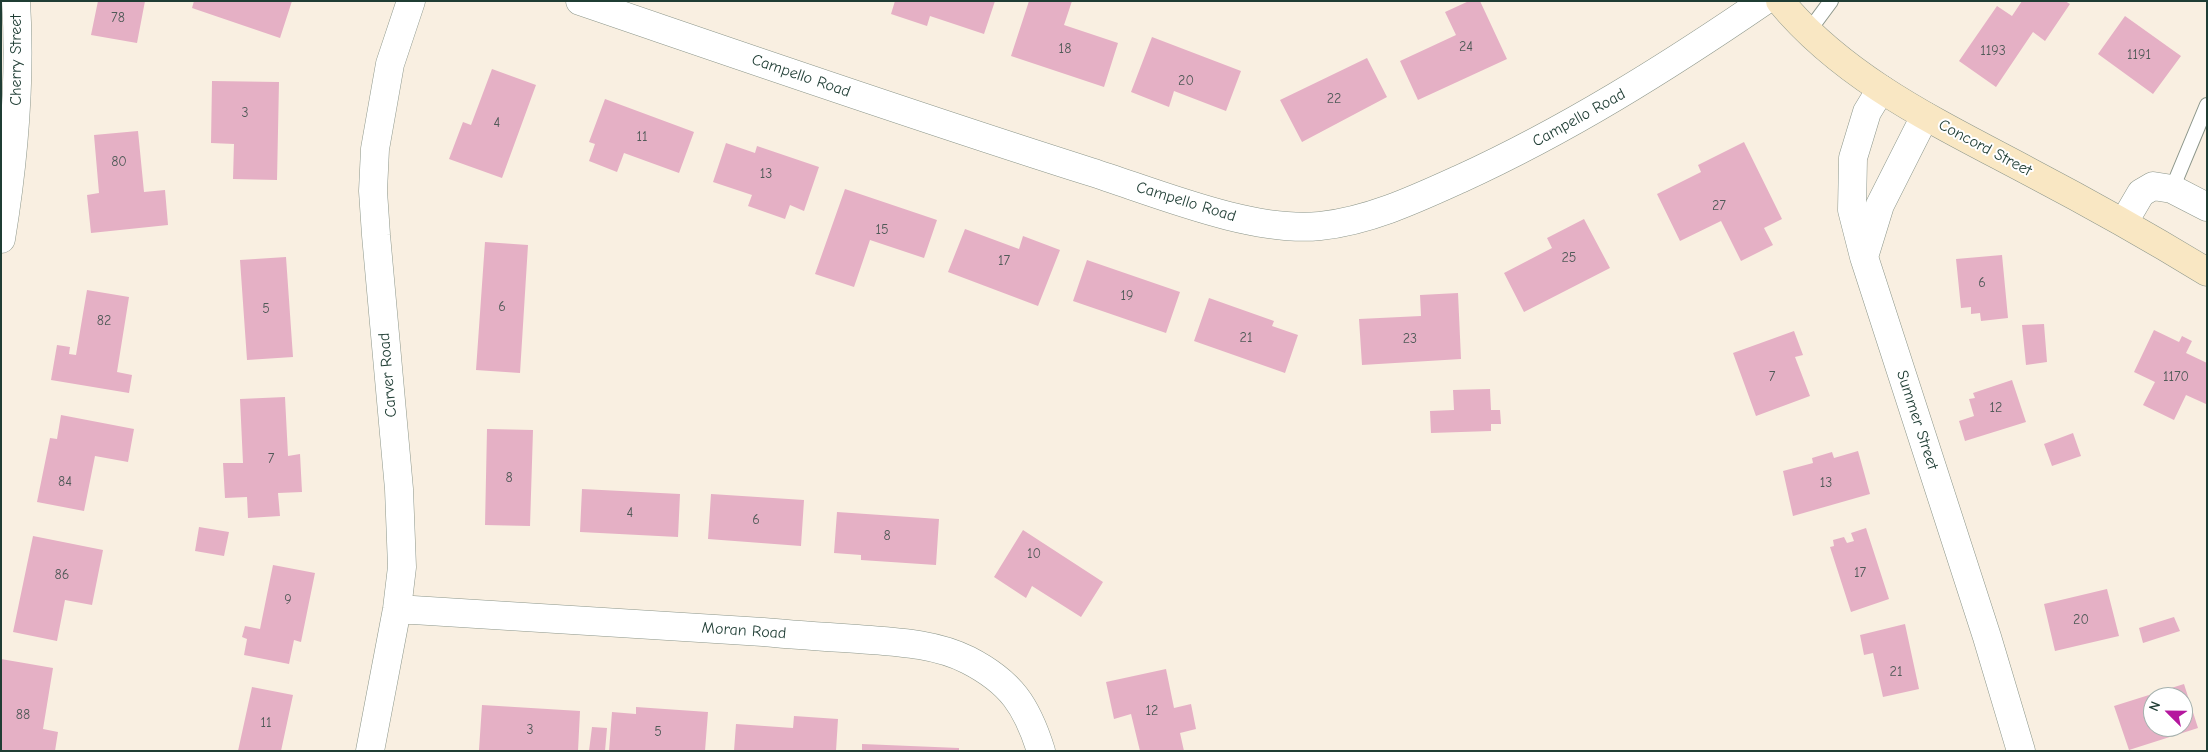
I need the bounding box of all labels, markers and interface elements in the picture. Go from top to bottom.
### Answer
house number: 78 [111,10,125,26]
street label: Cherry Street [6,14,26,106]
house number: 24 [1459,39,1473,55]
house number: 18 [1059,41,1071,57]
house number: 1193 [1980,43,2006,59]
house number: 1191 [2127,47,2151,63]
street label: Campello Road [749,50,853,102]
house number: 20 [1178,73,1194,89]
street label: Campello Road [1529,85,1629,151]
house number: 22 [1327,91,1341,107]
house number: 3 [241,105,249,121]
house number: 4 [494,115,500,131]
street label: Concord Street [1935,115,2035,181]
house number: 11 [636,129,648,145]
house number: 80 [111,154,127,170]
house number: 13 [760,166,772,182]
street label: Campello Road [1134,178,1238,226]
house number: 27 [1712,198,1726,214]
house number: 15 [875,222,889,238]
house number: 25 [1562,250,1576,266]
house number: 17 [998,253,1010,269]
house number: 6 [1978,275,1986,291]
house number: 19 [1121,288,1133,304]
house number: 6 [498,299,506,315]
house number: 5 [262,301,270,317]
house number: 82 [97,313,111,329]
house number: 21 [1240,330,1252,346]
house number: 23 [1403,331,1417,347]
street label: Carver Road [375,332,401,418]
street label: Summer Street [1892,368,1942,472]
house number: 7 [1769,369,1775,385]
house number: 1170 [2163,369,2189,385]
house number: 12 [1990,400,2002,416]
house number: 7 [268,451,274,467]
house number: 8 [505,470,513,486]
house number: 84 [58,474,72,490]
house number: 13 [1820,475,1832,491]
house number: 4 [627,505,633,521]
house number: 6 [752,512,760,528]
house number: 8 [883,528,891,544]
house number: 10 [1027,546,1041,562]
house number: 17 [1854,565,1866,581]
house number: 86 [55,567,69,583]
house number: 9 [284,592,292,608]
house number: 20 [2073,612,2089,628]
street label: Moran Road [701,618,787,644]
house number: 21 [1890,664,1902,680]
north arrow [2143,687,2193,737]
text: N [2145,699,2164,714]
house number: 12 [1146,703,1158,719]
house number: 88 [16,707,30,723]
house number: 11 [260,715,272,731]
house number: 3 [526,722,534,738]
house number: 5 [654,724,662,740]

